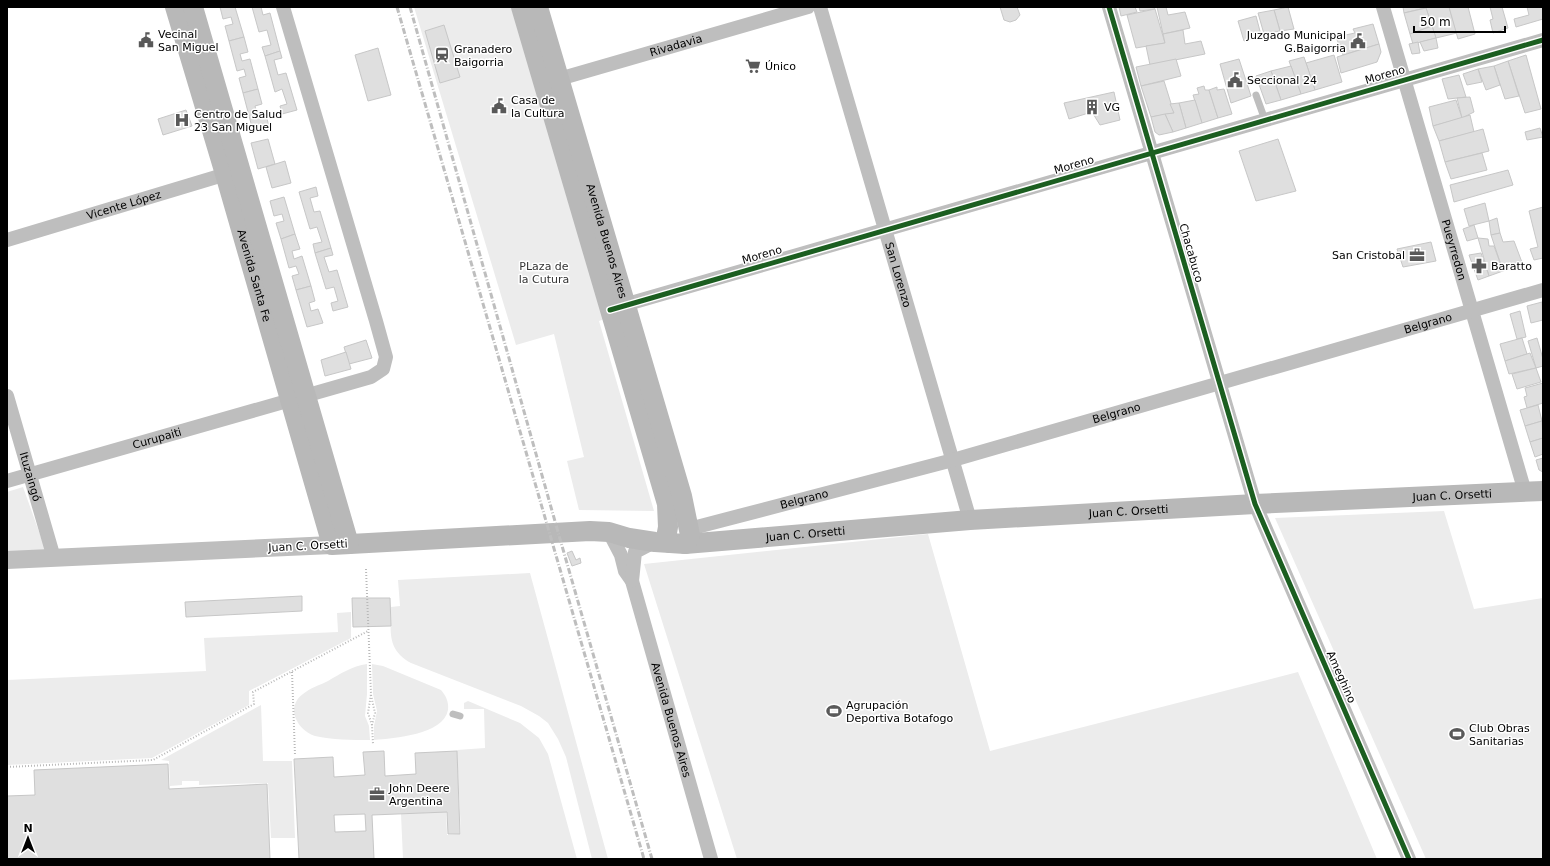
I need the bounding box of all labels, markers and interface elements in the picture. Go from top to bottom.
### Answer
scale bar [1414,8,1505,34]
text: 50 m [1420,15,1451,29]
place label: Vecinal San Miguel [158,28,219,54]
place label: Juzgado Municipal G.Baigorria [1246,29,1346,55]
public building icon: Vecinal San Miguel [137,31,155,49]
street label: Rivadavia [648,31,704,59]
public building icon: Juzgado Municipal G.Baigorria [1349,32,1367,50]
place label: Granadero Baigorria [454,43,513,69]
station icon: Granadero Baigorria [433,46,451,64]
supermarket icon: Único [744,57,762,75]
place label: Único [765,60,796,73]
street label: Moreno [1364,63,1407,87]
public building icon: Seccional 24 [1226,71,1244,89]
place label: Seccional 24 [1247,74,1317,87]
place label: Casa de la Cultura [511,94,565,120]
public building icon: Casa de la Cultura [490,97,508,115]
building icon: VG [1083,98,1101,116]
place label: VG [1104,101,1120,114]
place label: Centro de Salud 23 San Miguel [194,108,282,134]
hospital icon: Centro de Salud 23 San Miguel [173,111,191,129]
street label: Moreno [1053,153,1096,177]
street label: Avenida Buenos Aires [584,182,630,300]
street label: Vicente López [85,187,163,222]
street label: Pueyrredon [1439,218,1469,282]
street label: Chacabuco [1176,222,1206,284]
street label: Avenida Santa Fe [235,228,274,323]
street label: San Lorenzo [883,241,914,309]
street label: Moreno [741,243,784,267]
office icon: San Cristobal [1408,246,1426,264]
place label: San Cristobal [1332,249,1405,262]
pharmacy icon: Baratto [1470,257,1488,275]
park label: PLaza de la Cutura [519,260,569,286]
place label: Baratto [1491,260,1532,273]
street label: Belgrano [1402,310,1454,336]
street label: Belgrano [1091,400,1142,426]
street label: Curupaiti [131,425,183,451]
street label: Ituzaingó [17,450,44,503]
street label: Belgrano [779,486,830,511]
street label: Juan C. Orsetti [1411,487,1492,503]
street label: Juan C. Orsetti [1088,502,1169,520]
street label: Juan C. Orsetti [764,524,846,544]
street label: Juan C. Orsetti [267,537,348,555]
street label: Ameghino [1324,649,1358,705]
street label: Avenida Buenos Aires [649,661,694,779]
place label: Agrupación Deportiva Botafogo [846,699,954,725]
sports icon: Agrupación Deportiva Botafogo [825,702,843,720]
place label: Club Obras Sanitarias [1469,722,1530,748]
sports icon: Club Obras Sanitarias [1448,725,1466,743]
place label: John Deere Argentina [388,782,450,808]
office icon: John Deere Argentina [368,785,386,803]
north arrow [8,818,48,858]
text: N [23,822,33,835]

